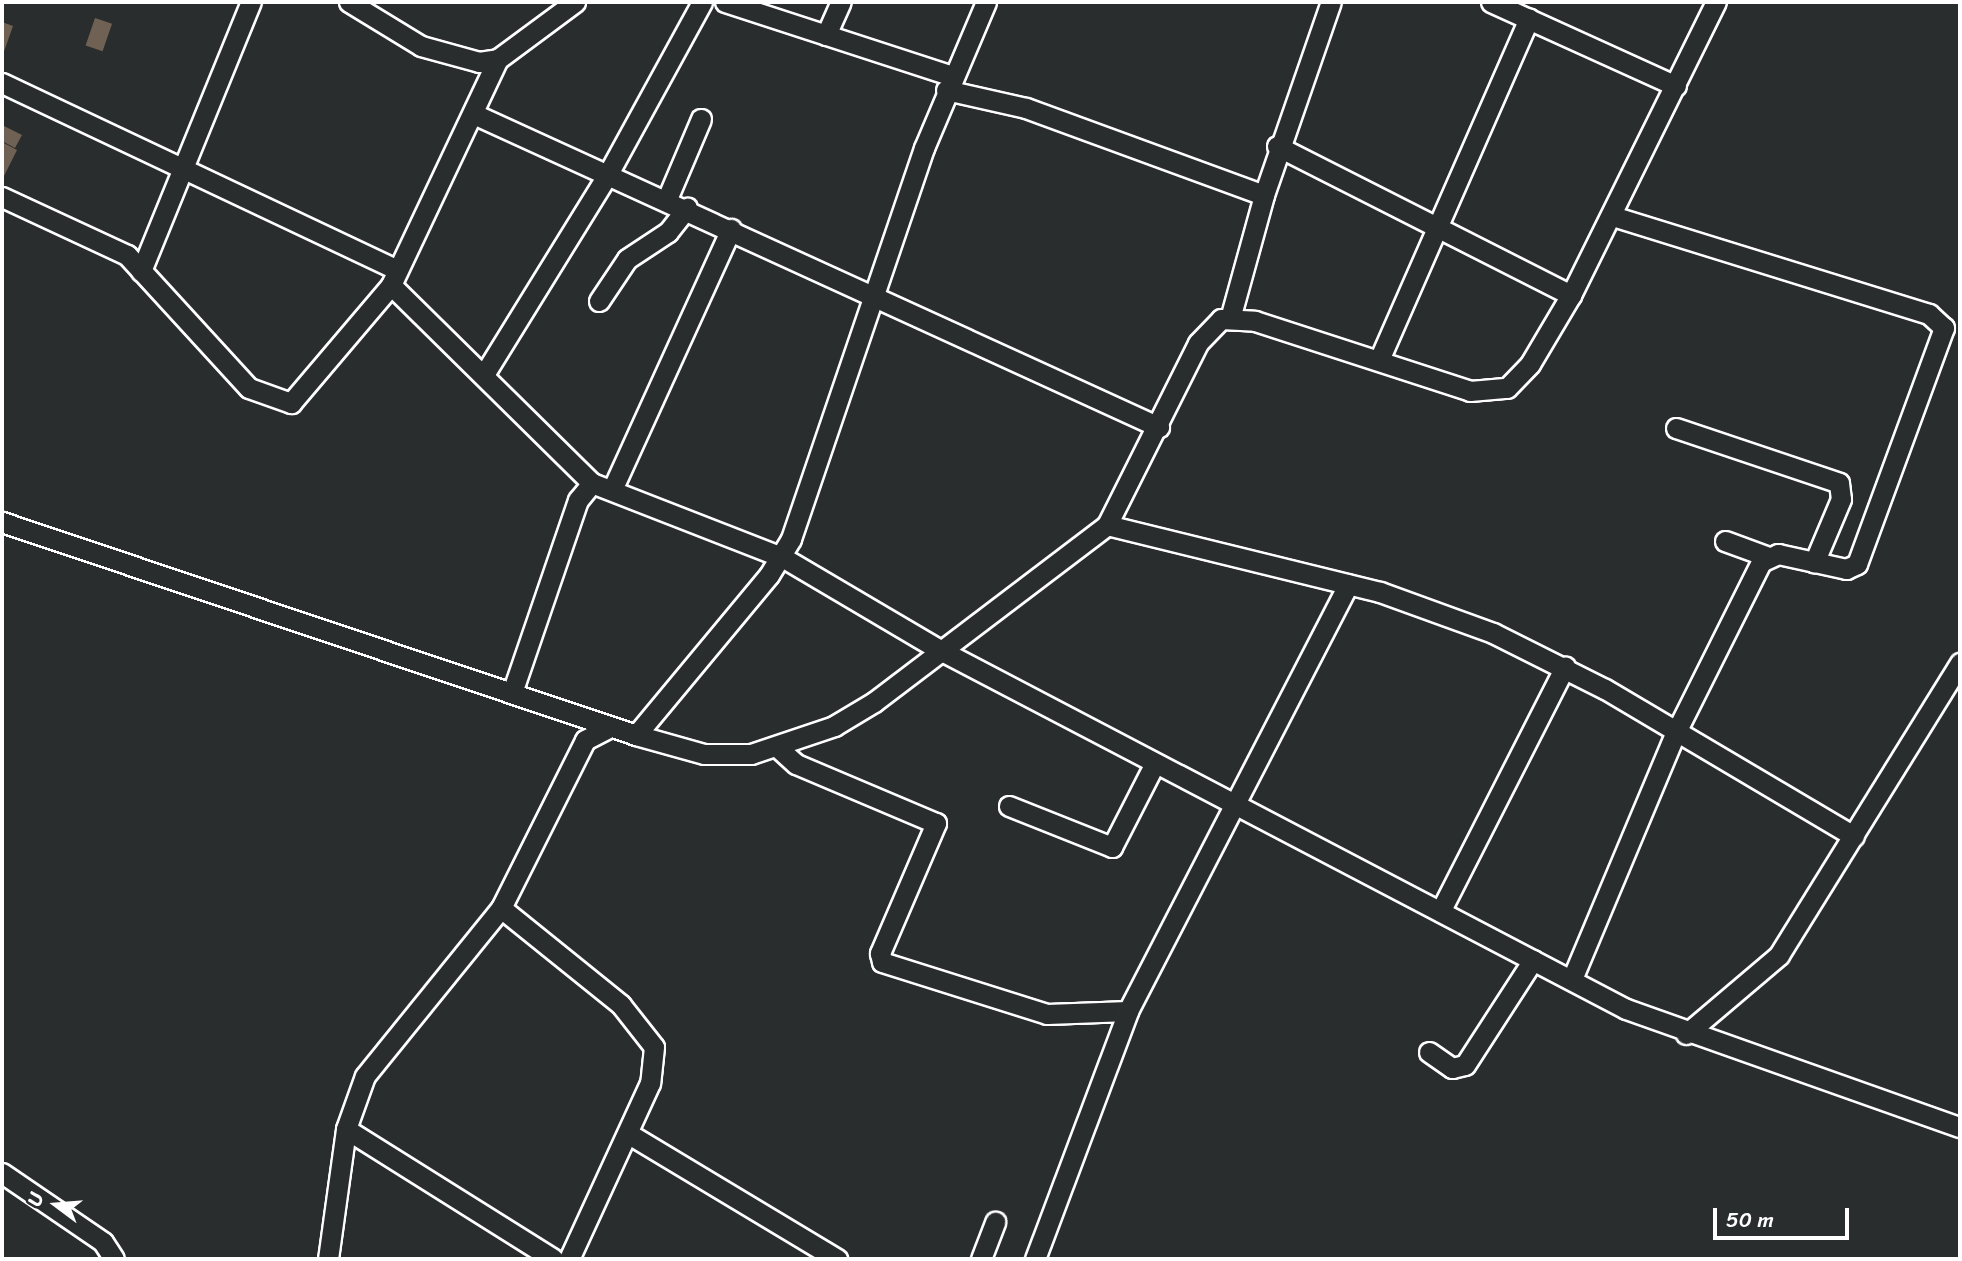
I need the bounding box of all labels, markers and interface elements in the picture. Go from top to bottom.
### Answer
north arrow [21,1170,91,1240]
text: U [18,1188,53,1210]
scale bar [1717,1194,1854,1238]
text: 50 m [1726,1201,1774,1239]

